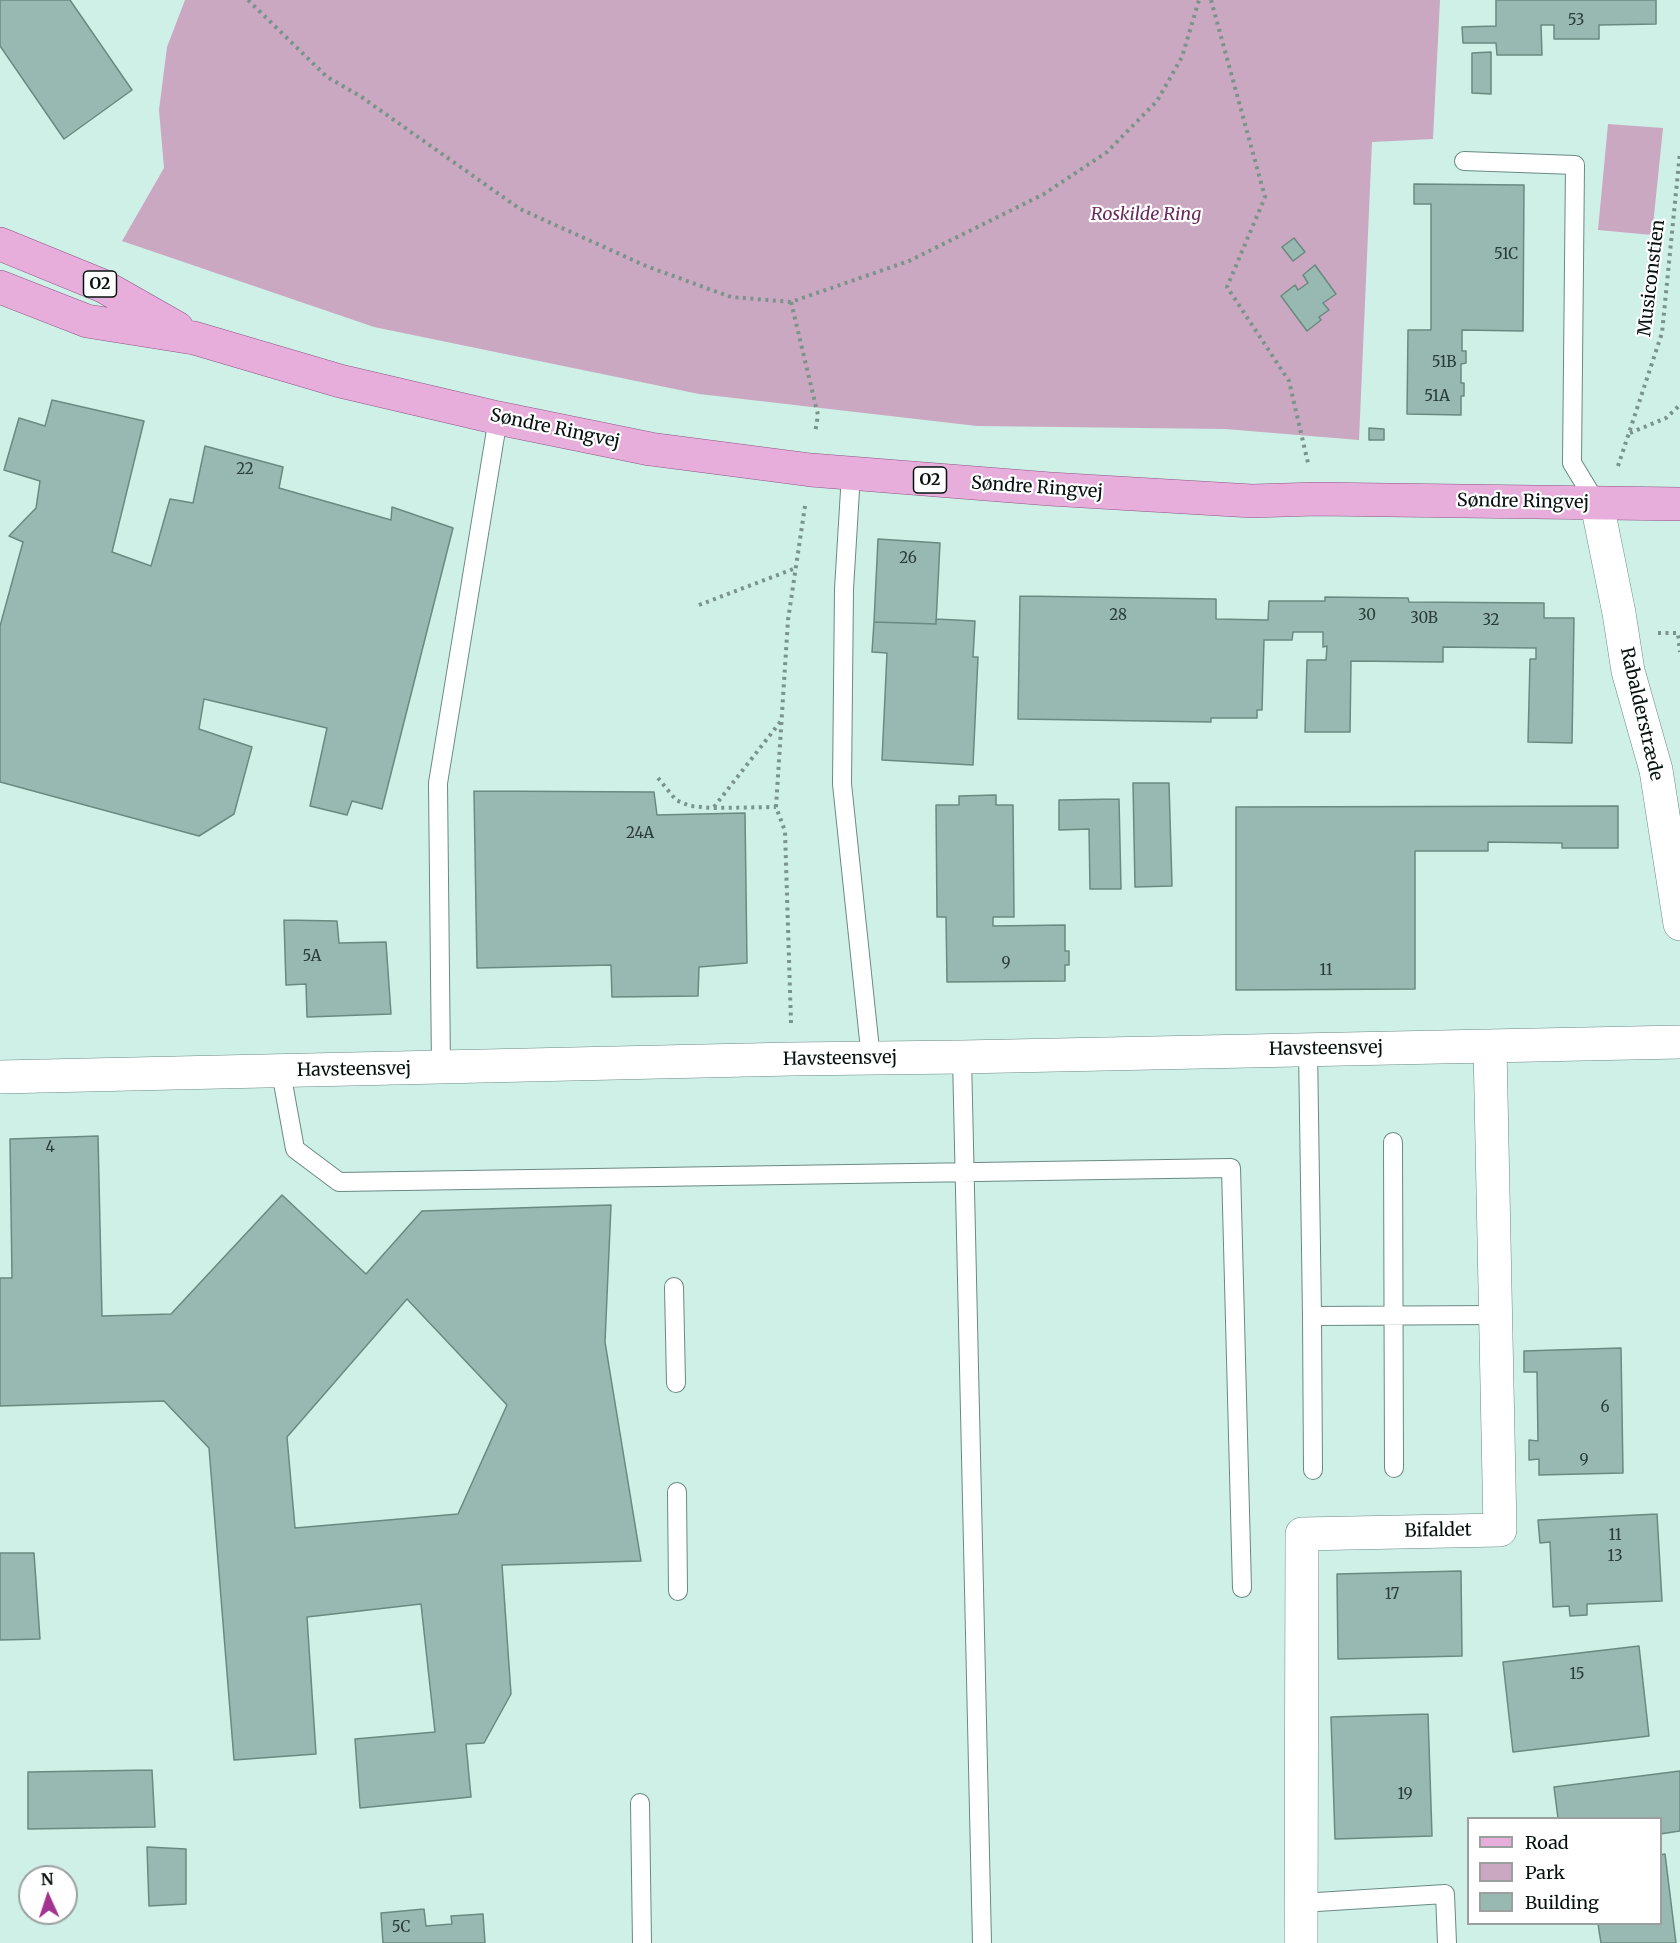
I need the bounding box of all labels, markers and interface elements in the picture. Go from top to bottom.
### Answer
house number: 53 [1568,12,1584,30]
park label: Roskilde Ring [1091,204,1201,226]
street label: Musiconstien [1634,218,1670,338]
house number: 51C [1494,246,1518,264]
road number: O2 [84,271,116,297]
house number: 51B [1432,354,1456,372]
house number: 51A [1424,388,1450,406]
street label: Søndre Ringvej [488,405,622,453]
house number: 22 [236,461,254,479]
road number: O2 [914,467,946,493]
street label: Søndre Ringvej [970,473,1104,503]
street label: Søndre Ringvej [1457,490,1589,514]
house number: 26 [899,550,917,568]
house number: 28 [1109,607,1127,625]
house number: 30 [1358,607,1376,625]
house number: 30B [1410,610,1438,628]
house number: 32 [1482,612,1500,630]
street label: Rabalderstræde [1615,645,1667,783]
house number: 24A [626,825,654,843]
house number: 5A [303,948,321,966]
house number: 9 [1001,955,1011,973]
house number: 11 [1319,962,1333,980]
street label: Havsteensvej [1269,1037,1383,1061]
street label: Havsteensvej [783,1047,897,1071]
street label: Havsteensvej [297,1058,411,1082]
house number: 4 [45,1139,55,1157]
house number: 6 [1600,1399,1610,1417]
house number: 9 [1579,1452,1589,1470]
street label: Bifaldet [1404,1520,1472,1542]
house number: 11 [1608,1527,1622,1545]
house number: 13 [1608,1548,1622,1566]
house number: 17 [1385,1586,1399,1604]
house number: 15 [1569,1666,1585,1684]
house number: 19 [1397,1786,1413,1804]
legend [1467,1817,1662,1925]
text: Road [1525,1831,1569,1854]
text: Park [1525,1861,1565,1884]
north arrow [18,1865,78,1925]
text: N [40,1869,54,1889]
text: Building [1525,1891,1599,1914]
house number: 5C [392,1919,410,1937]

